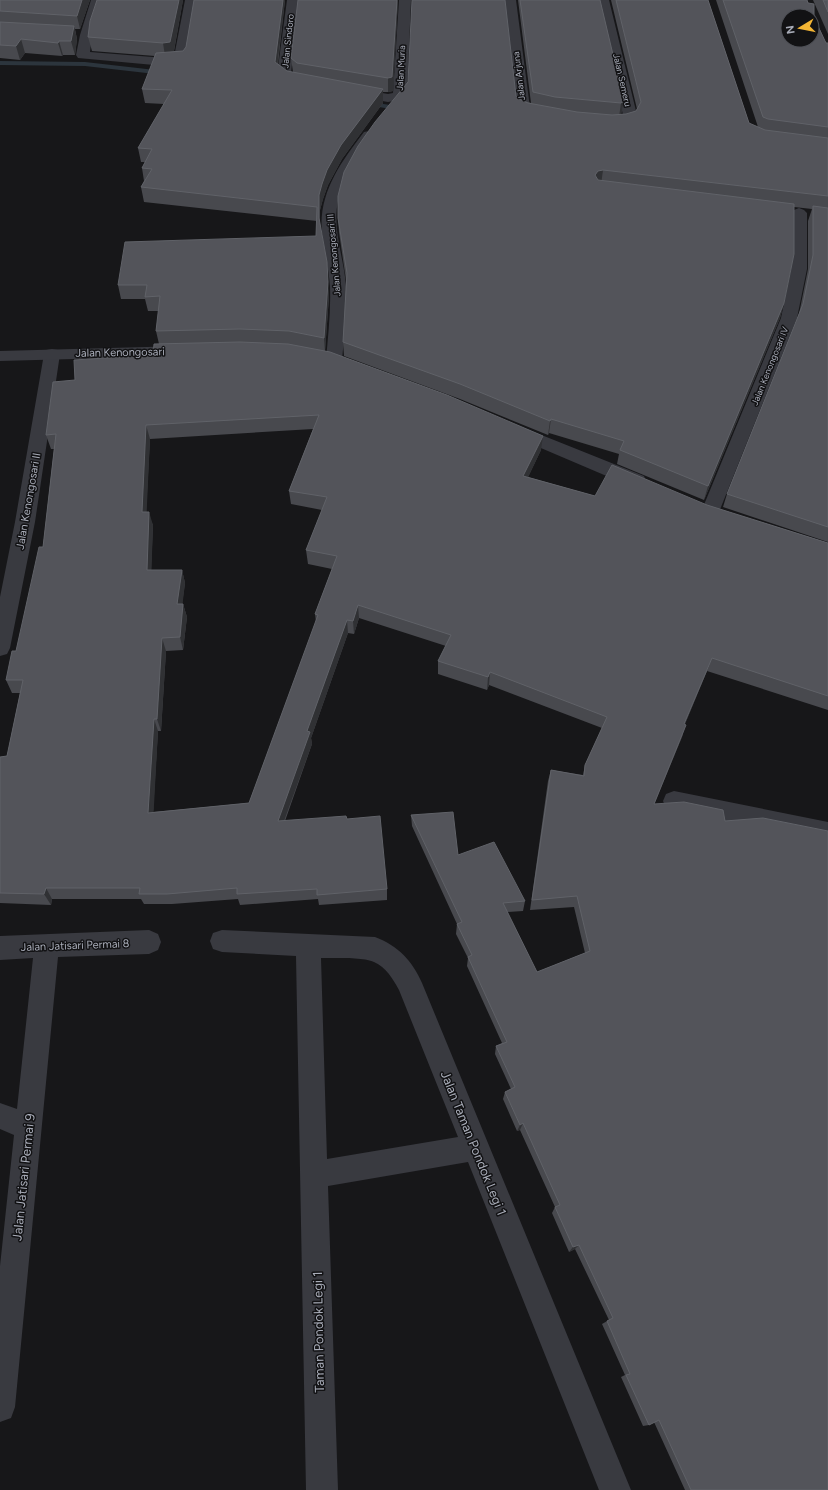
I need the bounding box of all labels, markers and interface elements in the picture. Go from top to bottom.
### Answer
north arrow [780,8,820,48]
street label: Jalan Sindoro [279,13,296,69]
text: N [784,24,798,35]
street label: Jalan Muria [394,45,407,91]
street label: Jalan Arjuna [510,51,527,101]
street label: Jalan Semeru [611,52,634,107]
street label: Jalan Kenongosari III [324,213,343,297]
street label: Jalan Kenongosari IV [749,324,791,407]
street label: Jalan Kenongosari [75,345,165,360]
street label: Jalan Kenongosari II [14,452,43,550]
street label: Jalan Jatisari Permai 8 [20,937,130,954]
street label: Jalan Taman Pondok Legi 1 [438,1069,509,1218]
street label: Jalan Jatisari Permai 9 [9,1113,38,1241]
street label: Taman Pondok Legi 1 [310,1271,327,1393]

